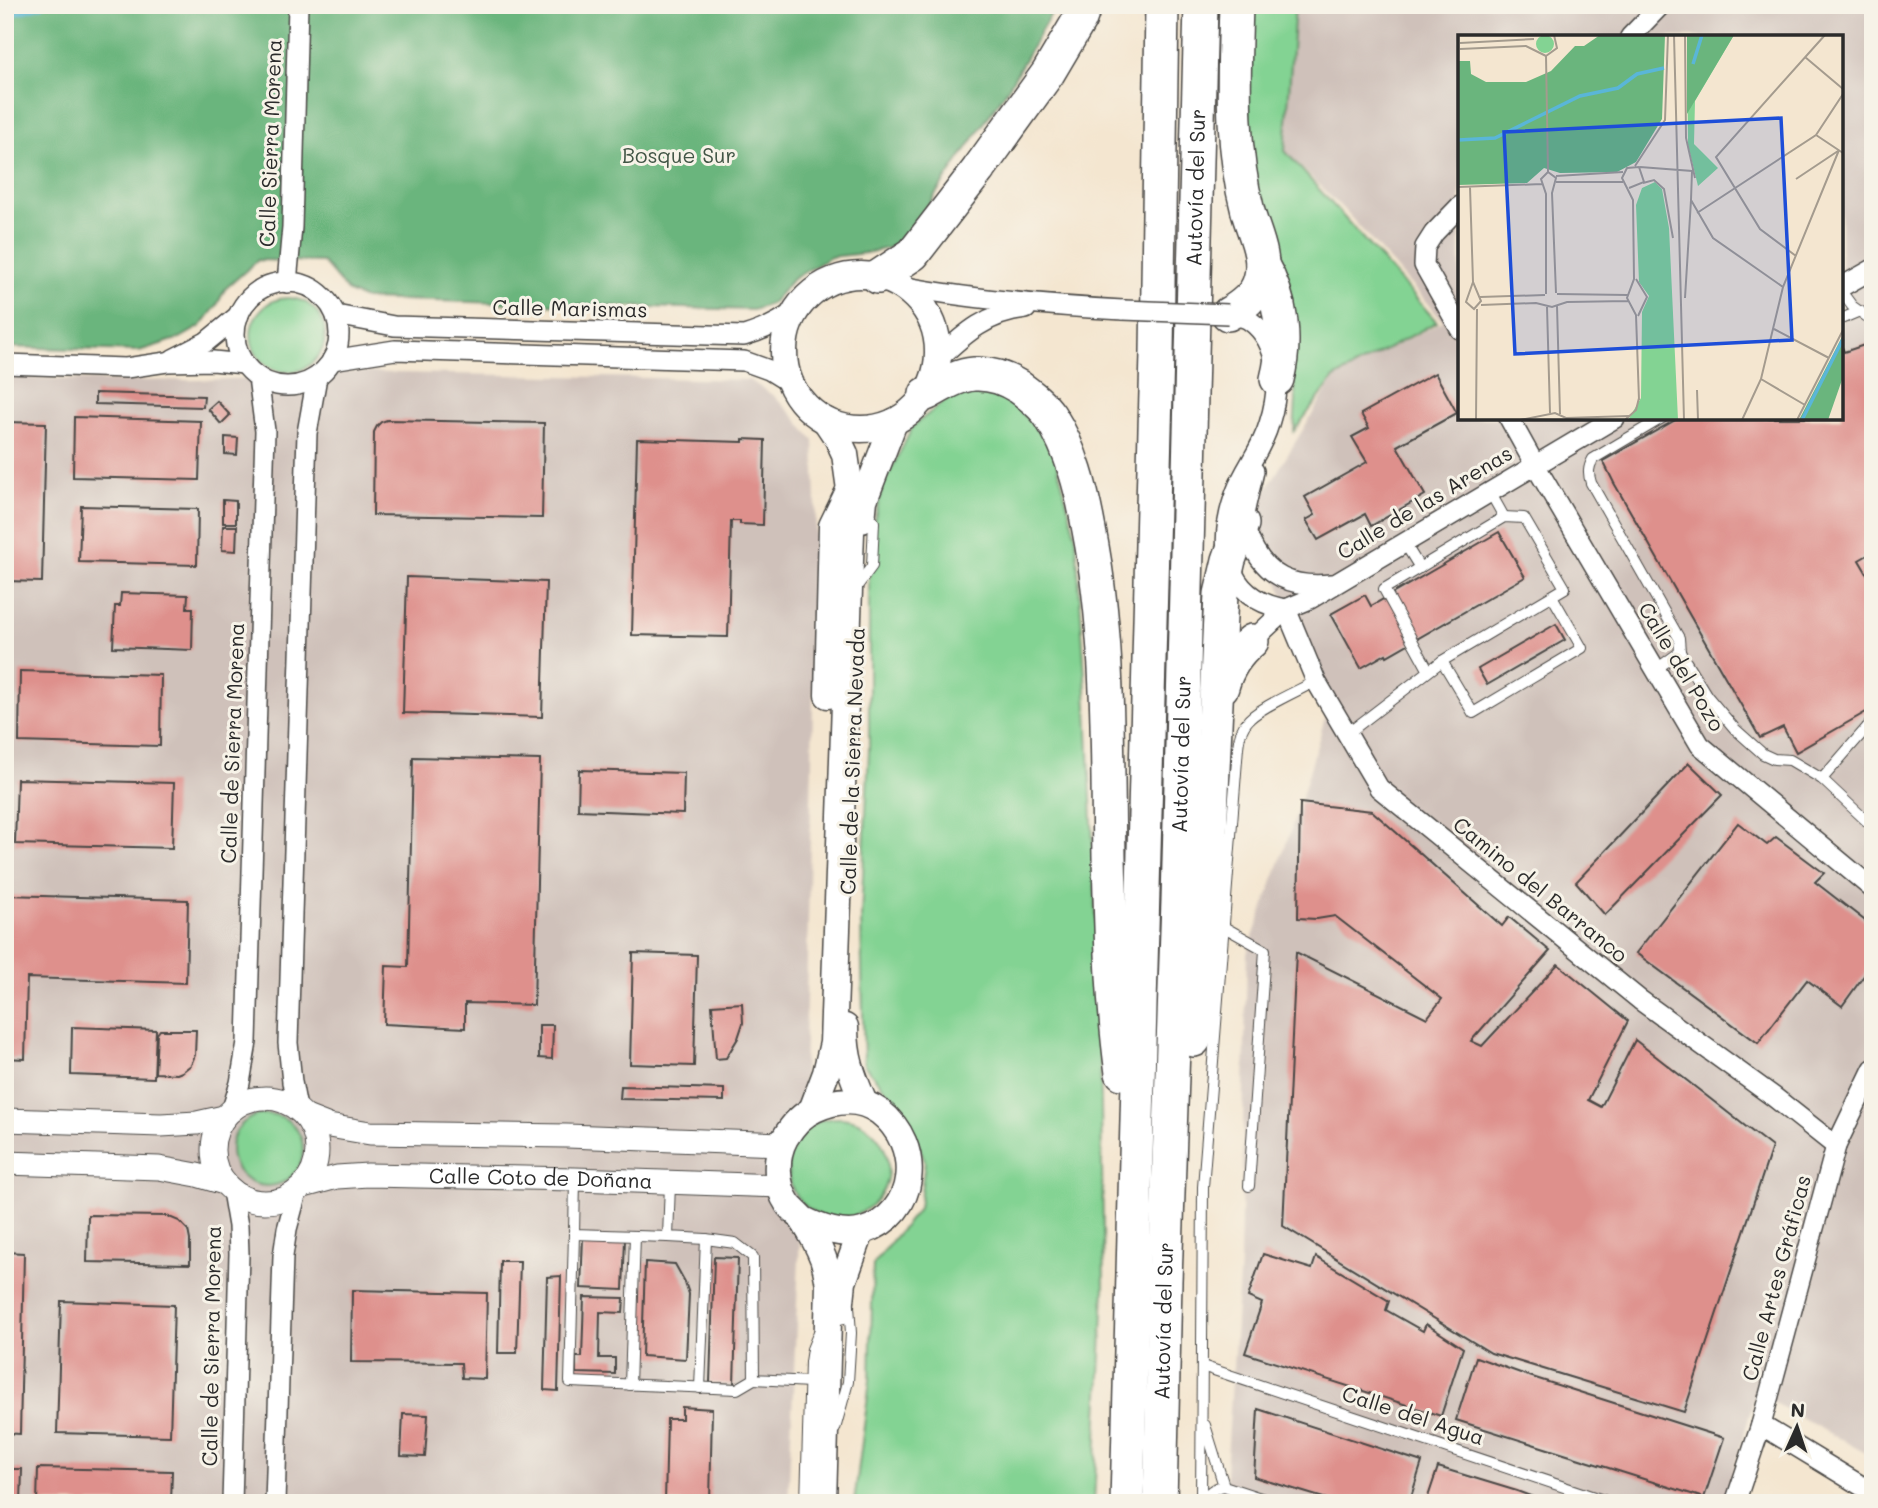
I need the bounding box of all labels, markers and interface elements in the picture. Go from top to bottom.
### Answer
inset map [1458,35,1843,420]
street label: Calle Sierra Morena [252,39,287,247]
street label: Autovía del Sur [1179,108,1210,267]
park label: Bosque Sur [622,141,736,168]
street label: Calle Marismas [492,293,648,322]
street label: Calle de las Arenas [1332,439,1517,565]
street label: Calle del Pozo [1633,597,1731,736]
street label: Calle de Sierra Morena [214,622,249,864]
street label: Calle de la Sierra Nevada [833,627,870,895]
street label: Autovía del Sur [1165,675,1196,833]
street label: Camino del Barranco [1448,810,1634,968]
street label: Calle Coto de Doñana [429,1161,653,1194]
street label: Calle Artes Gráficas [1735,1172,1816,1383]
street label: Calle de Sierra Morena [195,1225,226,1467]
street label: Autovía del Sur [1147,1242,1178,1400]
street label: Calle del Agua [1339,1379,1488,1450]
north arrow [1762,1392,1832,1462]
text: N [1790,1397,1806,1422]

